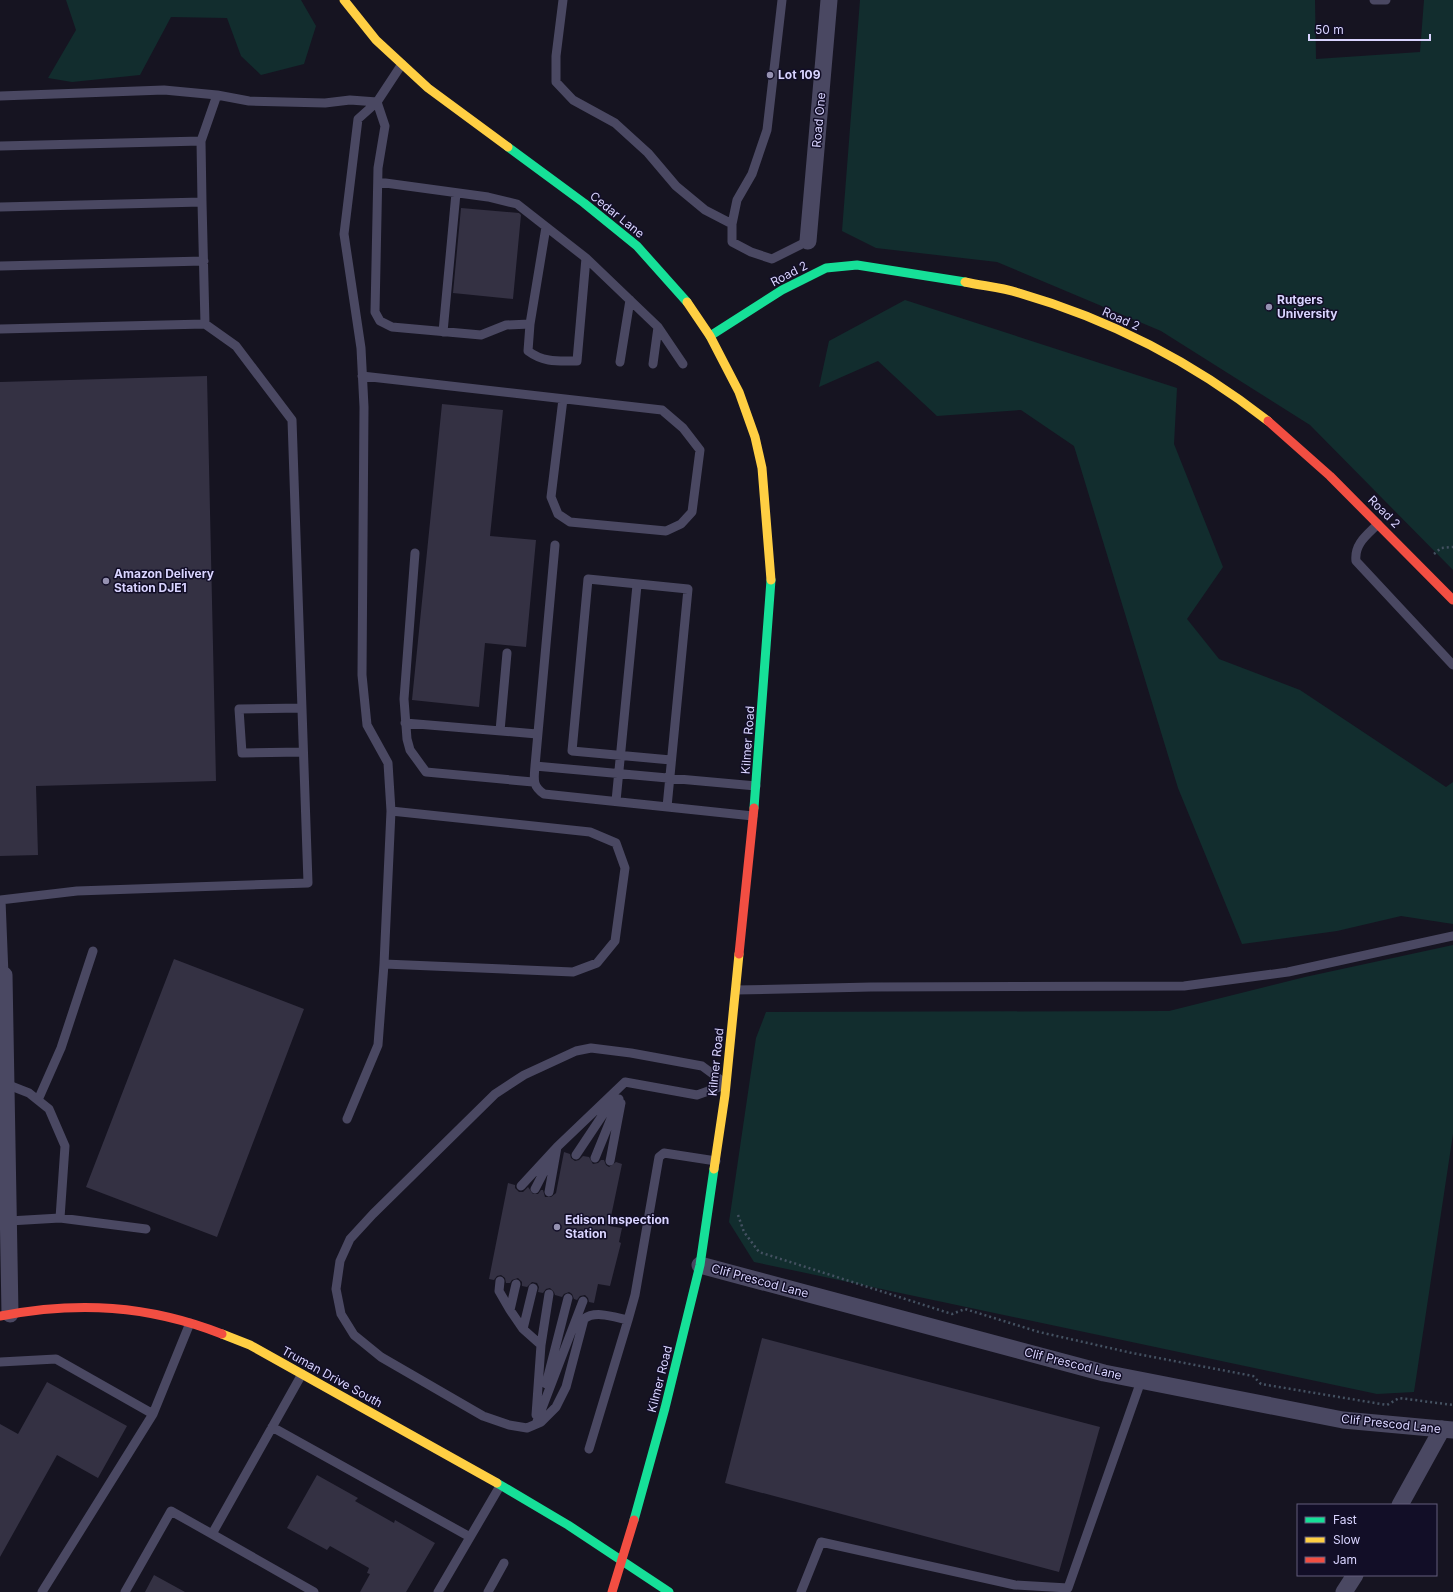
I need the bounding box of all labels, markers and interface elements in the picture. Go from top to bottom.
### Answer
scale bar [1309,16,1430,42]
text: 50 m [1315,22,1344,37]
place label: Lot 109 [778,67,821,82]
marker: Lot 109 [765,70,775,80]
street label: Road One [809,92,828,148]
street label: Cedar Lane [587,188,647,241]
street label: Road 2 [768,258,810,289]
place label: Rutgers University [1277,292,1338,321]
marker: Rutgers University [1264,302,1274,312]
street label: Road 2 [1100,304,1142,333]
street label: Road 2 [1365,492,1404,531]
place label: Amazon Delivery Station DJE1 [114,566,215,595]
marker: Amazon Delivery Station DJE1 [101,576,111,586]
street label: Kilmer Road [738,705,757,775]
street label: Kilmer Road [704,1027,727,1097]
place label: Edison Inspection Station [565,1212,669,1241]
marker: Edison Inspection Station [552,1222,562,1232]
street label: Clif Prescod Lane [710,1260,810,1301]
street label: Truman Drive South [279,1343,385,1410]
street label: Kilmer Road [644,1344,675,1414]
street label: Clif Prescod Lane [1023,1344,1123,1383]
street label: Clif Prescod Lane [1340,1411,1442,1436]
legend [1297,1504,1437,1576]
text: Fast [1333,1512,1357,1527]
text: Slow [1333,1532,1361,1547]
text: Jam [1333,1552,1357,1567]

